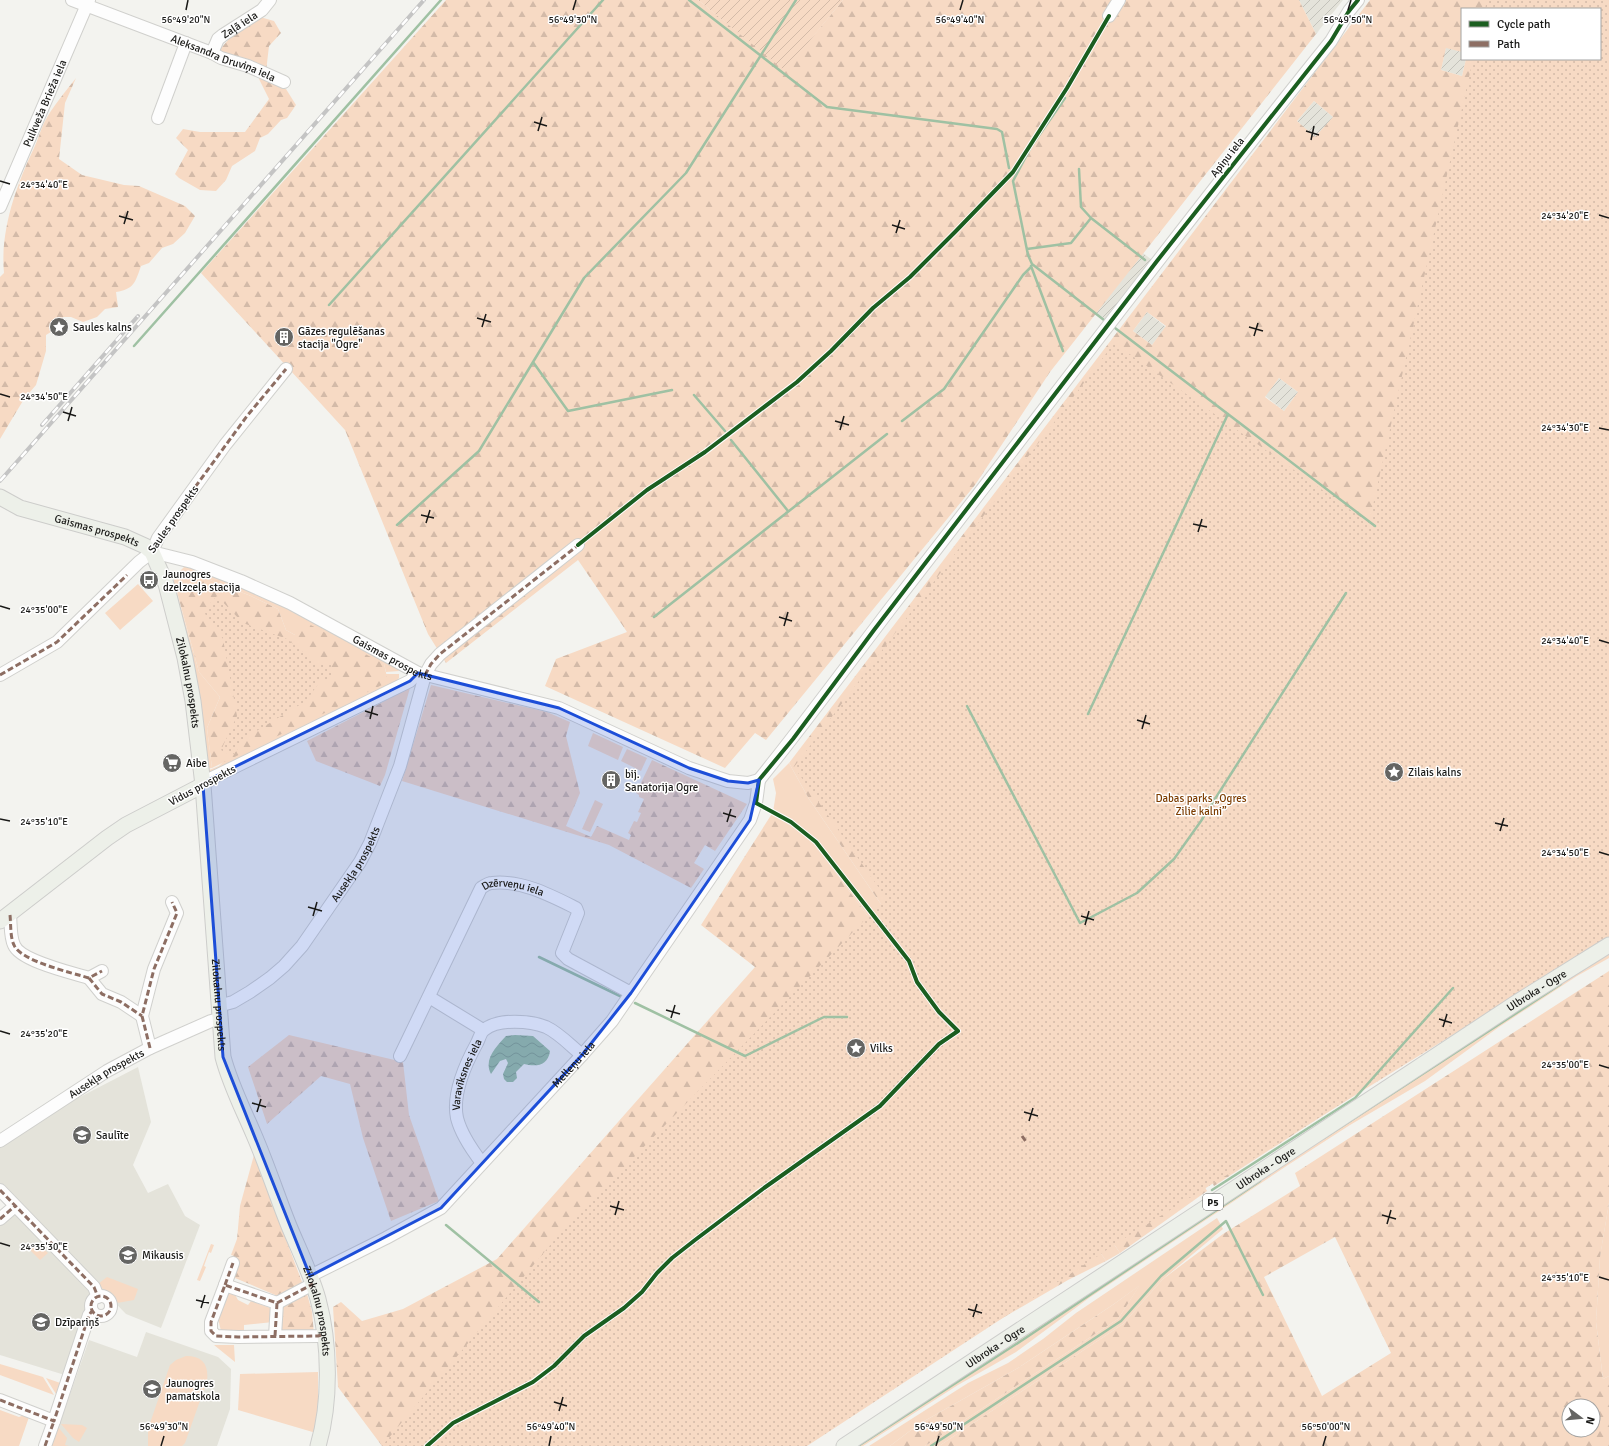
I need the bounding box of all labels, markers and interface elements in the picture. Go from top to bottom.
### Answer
street label: Zaļā iela [219,8,260,41]
legend [1461,8,1601,60]
text: 56°49'20"N [162,14,210,26]
text: 56°49'30"N [549,14,597,26]
text: 56°49'40"N [936,14,984,26]
text: 56°49'50"N [1324,14,1372,26]
text: Cycle path [1497,17,1550,32]
street label: Aleksandra Druviņa iela [169,32,278,85]
text: Path [1497,37,1520,52]
street label: Pulkveža Brieža iela [21,57,70,149]
street label: Apiņu iela [1208,134,1247,180]
text: 24°34'40"E [20,179,68,191]
text: 24°34'20"E [1541,210,1589,222]
place icon: Saules kalns [48,316,70,338]
place label: Saules kalns [73,321,132,334]
place label: Gāzes regulēšanas stacija "Ogre" [298,325,385,351]
building icon: Gāzes regulēšanas stacija "Ogre" [273,326,295,348]
text: 24°34'50"E [20,391,68,403]
text: 24°34'30"E [1541,422,1589,434]
street label: Saules prospekts [145,483,202,555]
street label: Gaismas prospekts [53,512,141,550]
place label: Jaunogres dzelzceļa stacija [163,568,241,594]
bus stop icon: Jaunogres dzelzceļa stacija [138,569,160,591]
text: 24°35'00"E [20,604,68,616]
street label: Gaismas prospekts [350,633,434,683]
text: 24°34'40"E [1541,635,1589,647]
street label: Zilokalnu prospekts [173,636,202,729]
supermarket icon: Aibe [161,752,183,774]
place label: Aibe [186,757,207,770]
place icon: Zilais kalns [1383,761,1405,783]
street label: Vidus prospekts [166,762,238,809]
place label: Zilais kalns [1408,766,1462,779]
place label: bij. Sanatorija Ogre [625,768,698,794]
building icon: bij. Sanatorija Ogre [600,769,622,791]
park label: Dabas parks „Ogres Zilie kalni” [1155,792,1247,818]
text: 24°35'10"E [20,816,68,828]
street label: Ausekļa prospekts [328,825,383,904]
text: 24°34'50"E [1541,847,1589,859]
street label: Dzērveņu iela [479,877,546,899]
street label: Zilokalnu prospekts [209,958,229,1052]
street label: Ulbroka - Ogre [1504,967,1569,1014]
text: 24°35'20"E [20,1028,68,1040]
street label: Varavīksnes iela [450,1037,485,1111]
place icon: Vilks [845,1037,867,1059]
street label: Melleņu iela [549,1038,598,1090]
place label: Vilks [870,1042,893,1055]
street label: Ausekļa prospekts [66,1046,146,1101]
text: 24°35'00"E [1541,1059,1589,1071]
school or university icon: Saulīte [71,1124,93,1146]
place label: Saulīte [96,1129,129,1142]
street label: Ulbroka - Ogre [1234,1144,1298,1193]
road number: P5 [1203,1194,1223,1210]
text: 24°35'30"E [20,1241,68,1253]
school or university icon: Mikausis [117,1244,139,1266]
place label: Mikausis [142,1249,184,1262]
street label: Zilokalnu prospekts [300,1264,333,1357]
text: 24°35'10"E [1541,1272,1589,1284]
school or university icon: Dzīpariņš [30,1311,52,1333]
place label: Dzīpariņš [55,1316,100,1329]
street label: Ulbroka - Ogre [963,1323,1027,1371]
place label: Jaunogres pamatskola [166,1377,221,1403]
school or university icon: Jaunogres pamatskola [141,1378,163,1400]
north arrow [1561,1398,1601,1438]
text: N [1583,1415,1597,1426]
text: 56°49'30"N [140,1421,188,1433]
text: 56°49'40"N [527,1421,575,1433]
text: 56°49'50"N [915,1421,963,1433]
text: 56°50'00"N [1302,1421,1350,1433]

